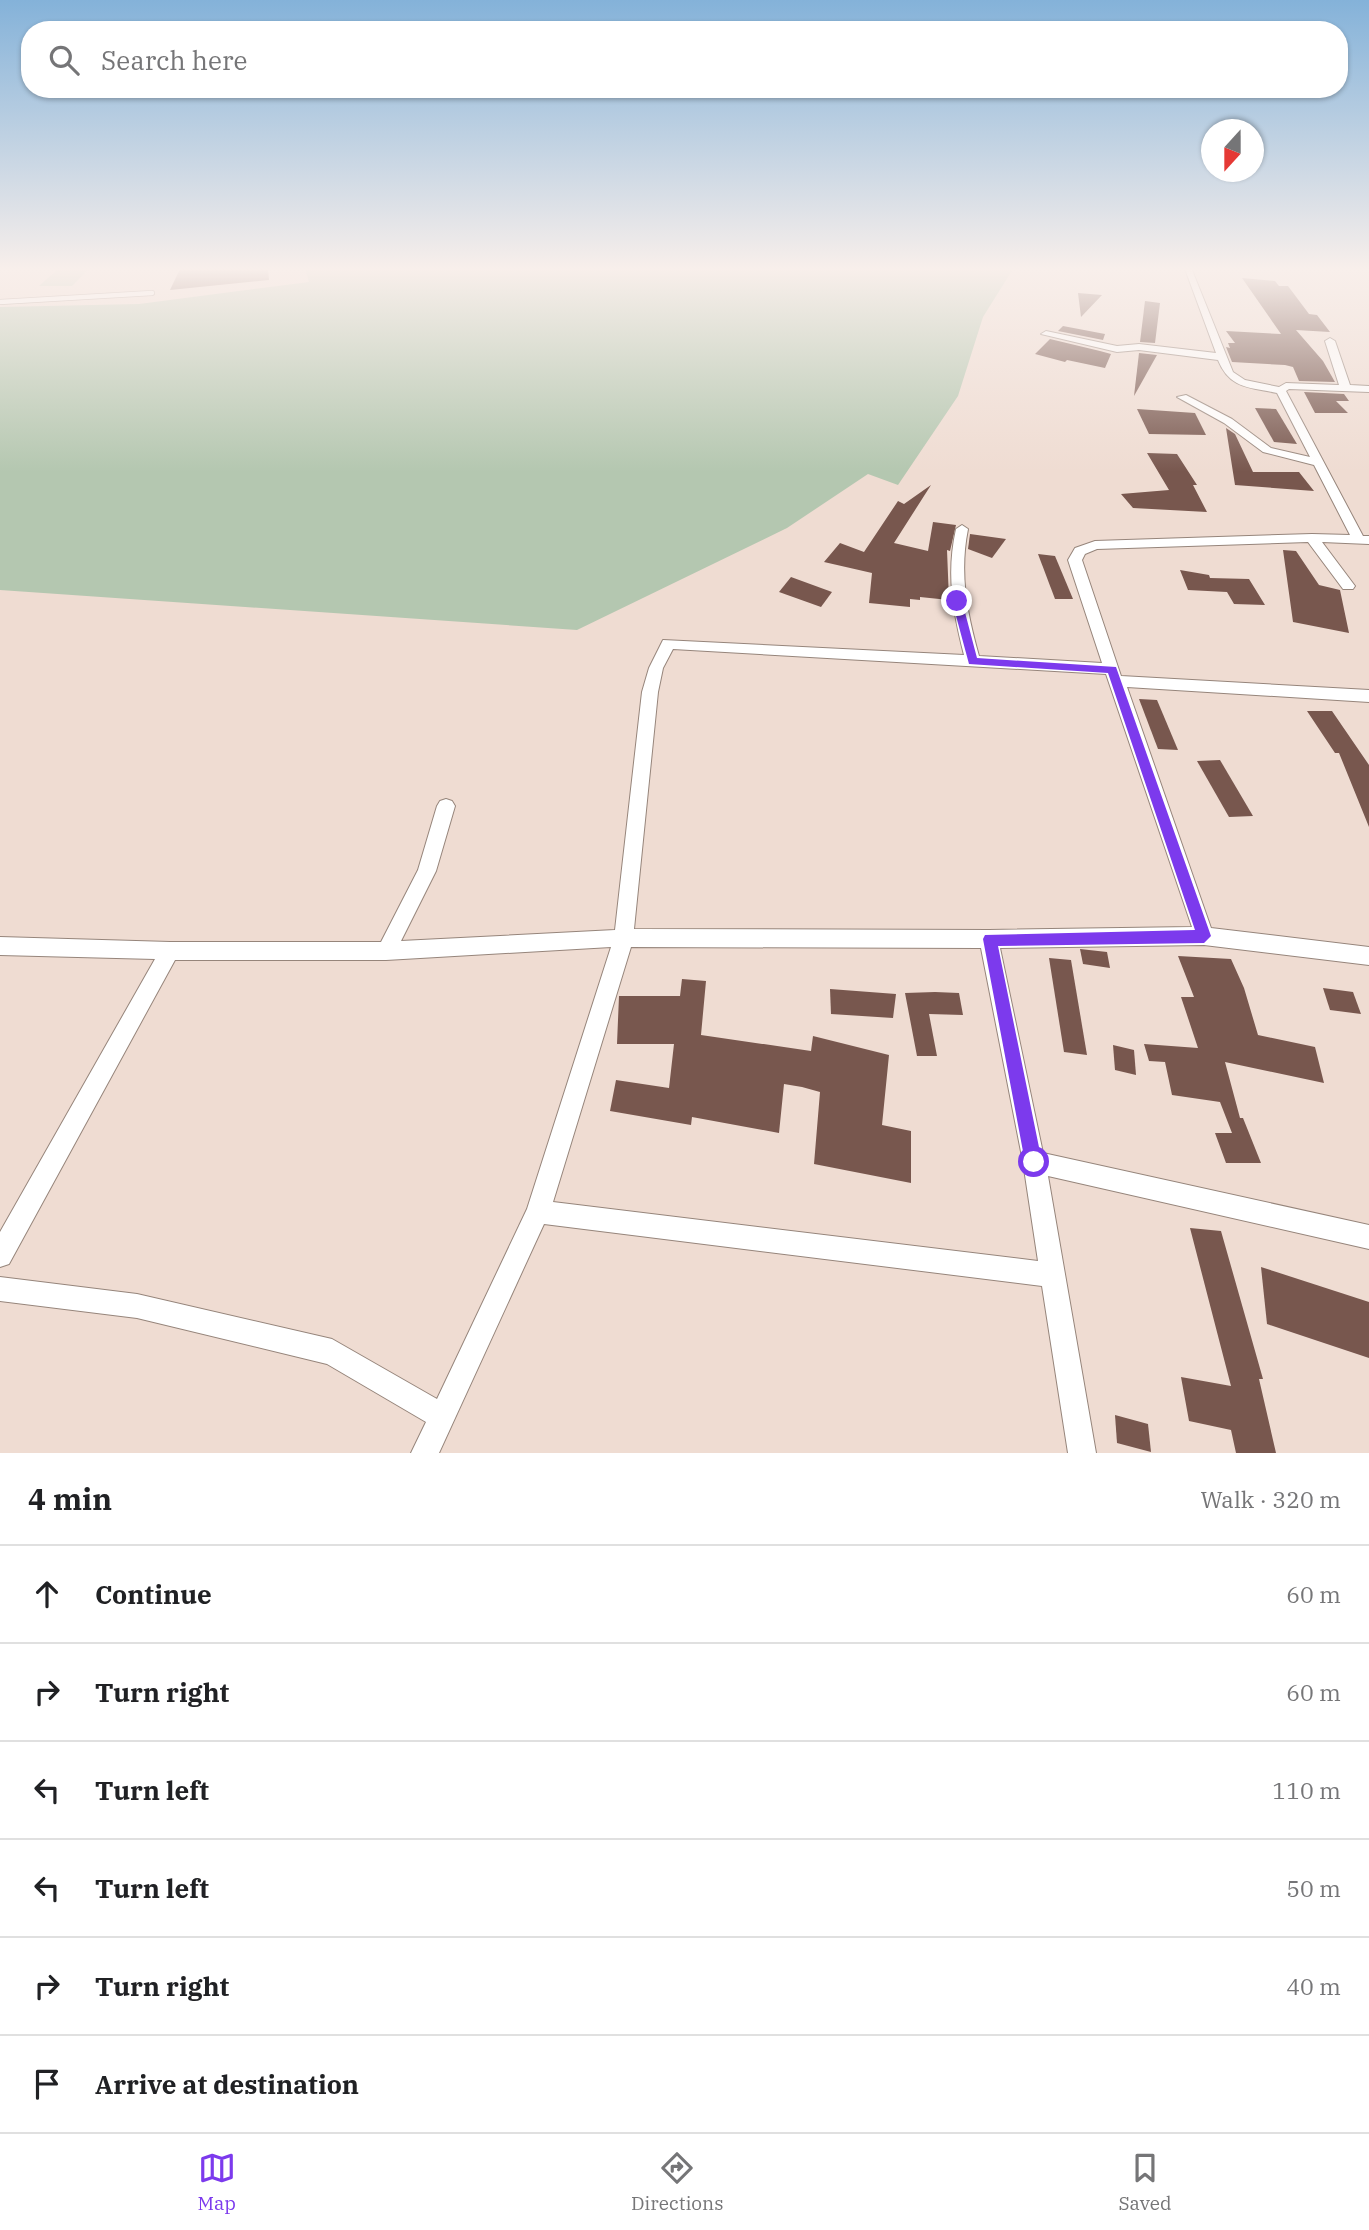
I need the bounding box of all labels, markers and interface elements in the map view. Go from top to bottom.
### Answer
search box [21,21,1348,98]
icon: search [45,41,83,79]
text: Search here [101,43,247,77]
north arrow [1201,119,1264,182]
route end [941,585,972,616]
route start [1018,1146,1049,1177]
text: 4 min [28,1479,112,1518]
text: Walk · 320 m [1200,1484,1341,1514]
icon: ahead [28,1575,66,1613]
text: Continue [95,1577,212,1611]
text: 60 m [1286,1579,1341,1609]
icon: right [28,1673,66,1711]
text: Turn right [95,1675,229,1709]
text: 60 m [1286,1677,1341,1707]
icon: left [28,1771,66,1809]
text: Turn left [95,1773,209,1807]
text: 110 m [1272,1775,1341,1805]
icon: left [28,1869,66,1907]
text: Turn left [95,1871,209,1905]
text: 50 m [1286,1873,1341,1903]
icon: right [28,1967,66,2005]
text: Turn right [95,1969,229,2003]
text: 40 m [1286,1971,1341,2001]
icon: arrive [28,2065,66,2103]
text: Arrive at destination [95,2067,359,2101]
tab: Map [197,2149,236,2215]
tab: Directions [631,2149,724,2215]
tab: Saved [1118,2149,1172,2215]

